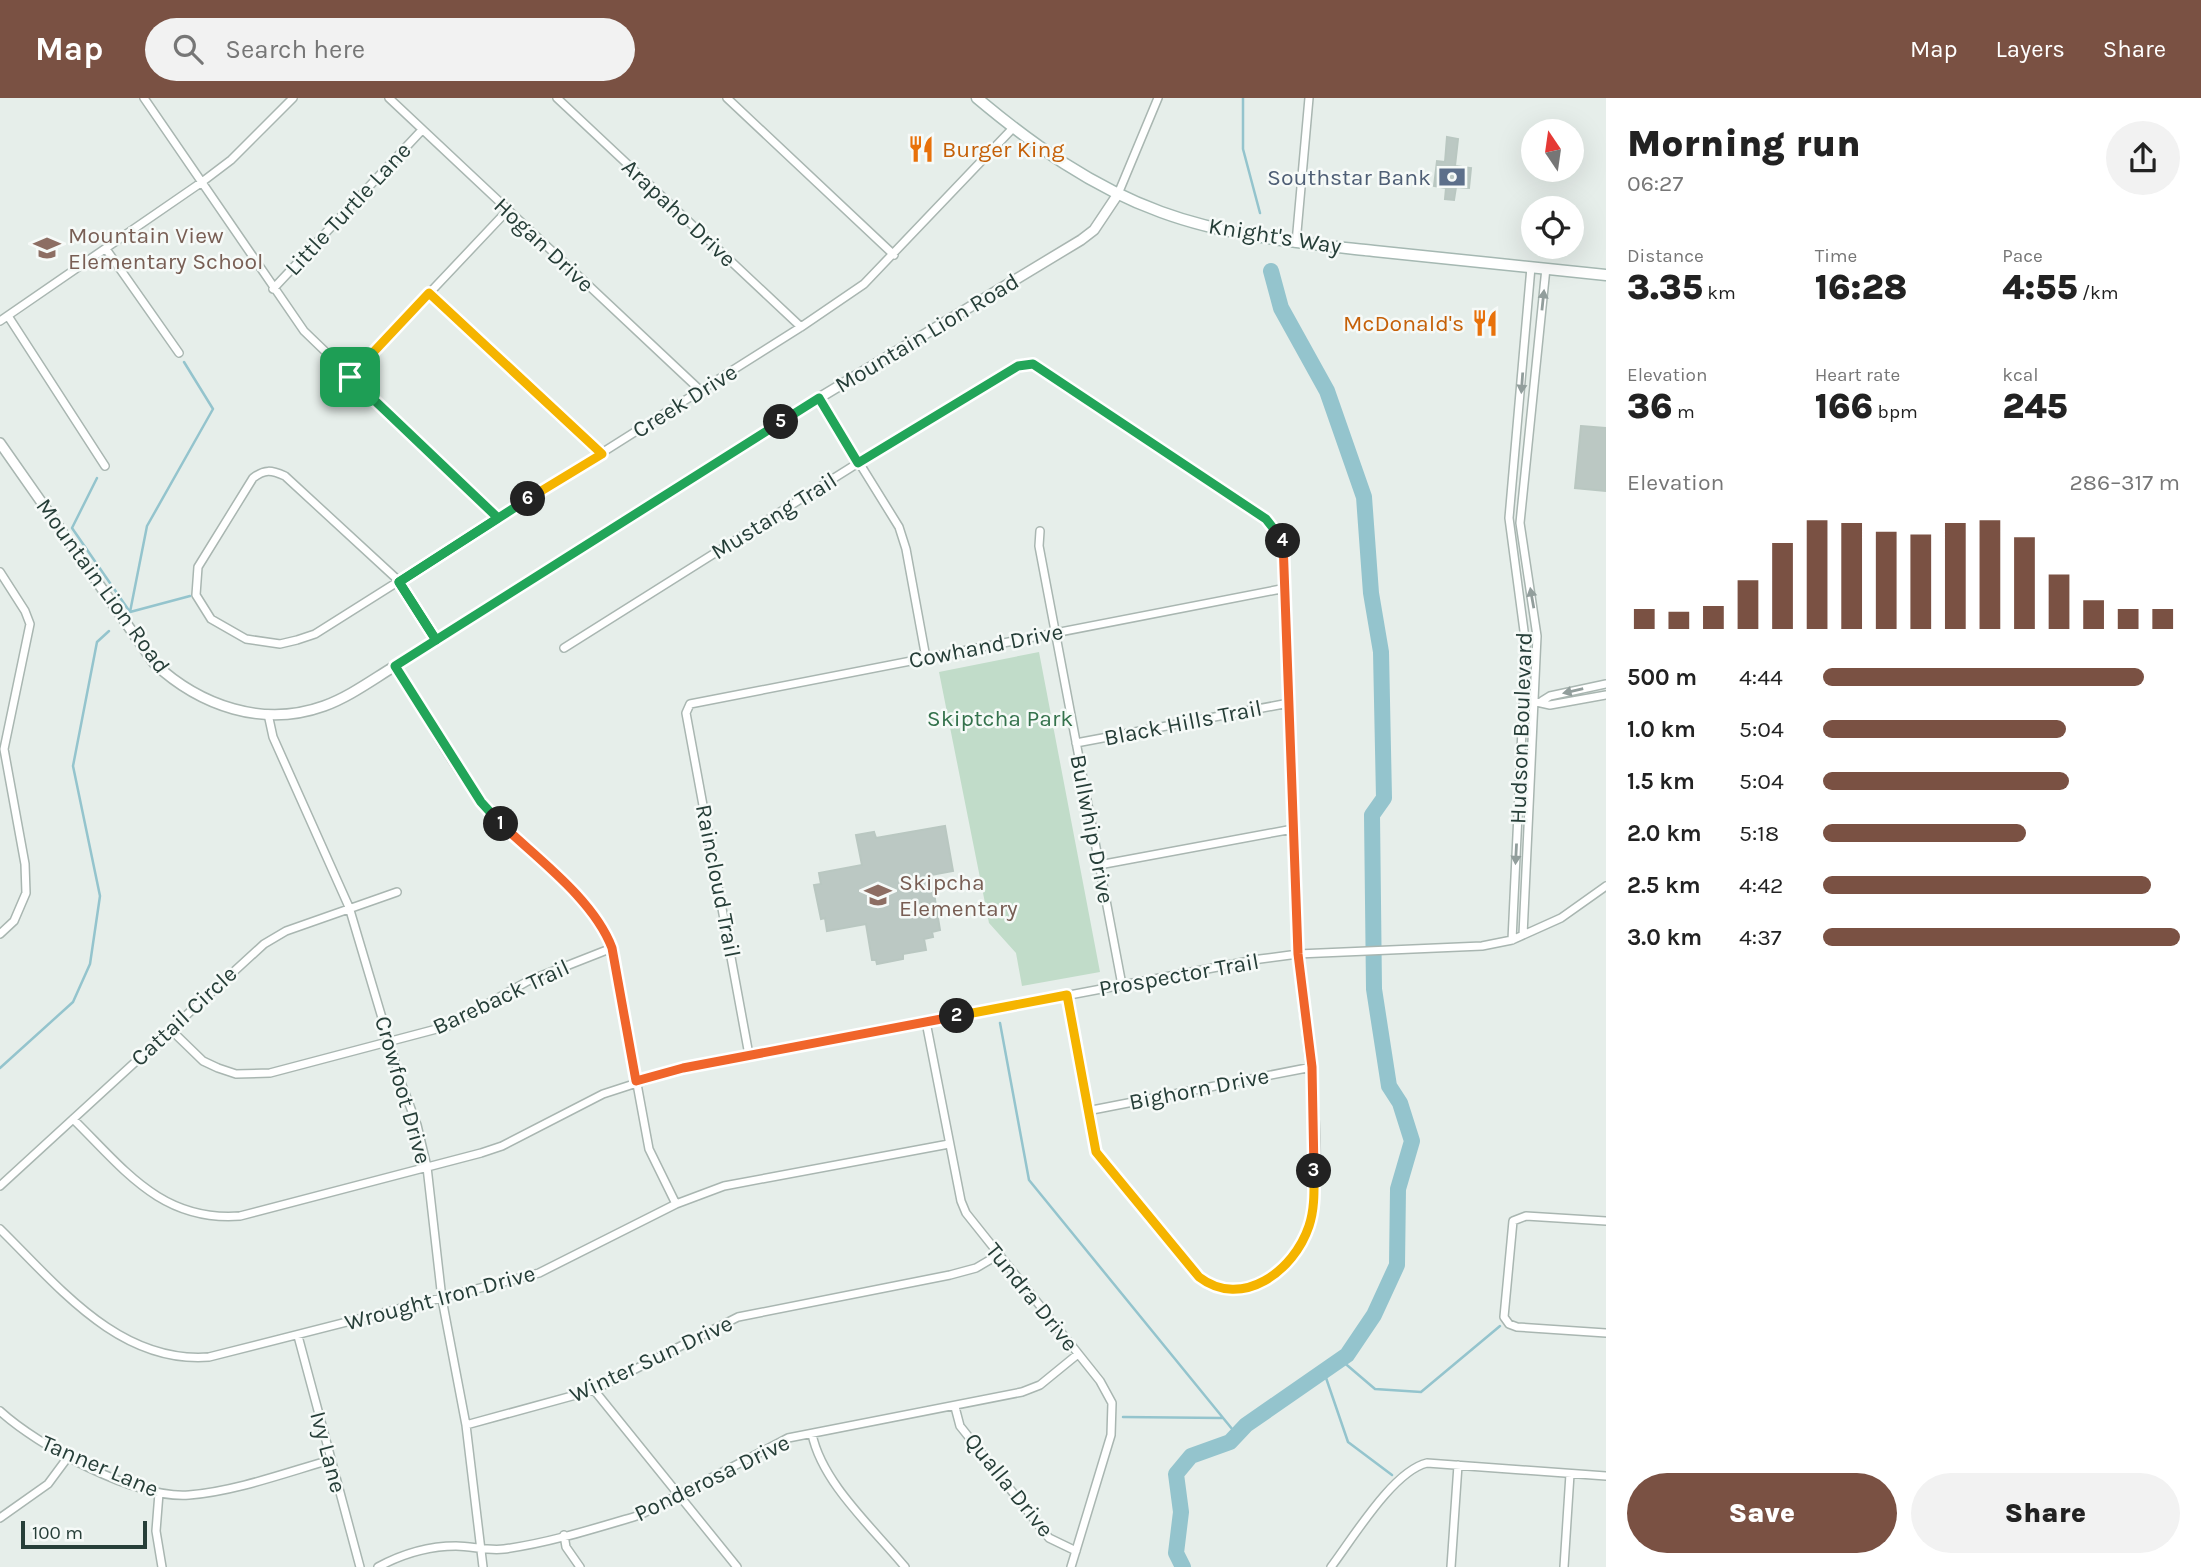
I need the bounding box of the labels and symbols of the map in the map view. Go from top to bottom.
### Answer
north arrow [1521,119,1584,182]
restaurant icon: Burger King [906,134,936,164]
place label: Burger King [942,136,1064,163]
street label: Little Turtle Lane [279,137,417,281]
street label: Arapaho Drive [616,153,742,273]
bank icon: Southstar Bank [1437,162,1467,192]
place label: Southstar Bank [1267,164,1431,191]
street label: Hogan Drive [488,192,600,298]
street label: Knight's Way [1207,212,1344,260]
place label: Mountain View Elementary School [68,222,263,275]
school or university icon: Mountain View Elementary School [32,233,62,263]
street label: Mountain Lion Road [830,267,1024,399]
one-way arrow [1538,289,1549,311]
restaurant icon: McDonald's [1470,308,1500,338]
place label: McDonald's [1343,310,1464,337]
pin [320,347,380,407]
street label: Creek Drive [628,358,742,444]
one-way arrow [1516,373,1527,395]
pin: 5 [764,404,798,440]
street label: Mustang Trail [706,467,842,565]
pin: 6 [510,482,546,516]
street label: Mountain Lion Road [30,493,176,679]
pin: 4 [1266,524,1300,558]
one-way arrow [1527,587,1538,609]
street label: Cowhand Drive [907,618,1065,674]
street label: Hudson Boulevard [1504,632,1538,824]
one-way arrow [1562,685,1584,696]
street label: Black Hills Trail [1102,694,1264,752]
park label: Skiptcha Park [927,705,1073,732]
street label: Bullwhip Drive [1064,752,1120,906]
street label: Raincloud Trail [690,802,746,960]
pin: 1 [484,806,518,842]
one-way arrow [1510,843,1521,865]
place label: Skipcha Elementary [899,869,1018,922]
school or university icon: Skipcha Elementary [863,880,893,910]
street label: Prospector Trail [1097,948,1261,1002]
street label: Bareback Trail [428,954,574,1040]
street label: Cattail Circle [125,960,243,1072]
pin: 2 [940,998,974,1034]
street label: Crowfoot Drive [369,1013,437,1167]
street label: Bighorn Drive [1127,1062,1271,1116]
pin: 3 [1296,1154,1332,1188]
street label: Tundra Drive [980,1237,1084,1357]
street label: Wrought Iron Drive [342,1260,538,1336]
street label: Winter Sun Drive [565,1309,737,1409]
street label: Ivy Lane [304,1408,352,1496]
street label: Qualla Drive [959,1427,1059,1543]
street label: Tanner Lane [37,1429,163,1503]
street label: Ponderosa Drive [630,1429,794,1527]
scale bar [21,1518,147,1550]

